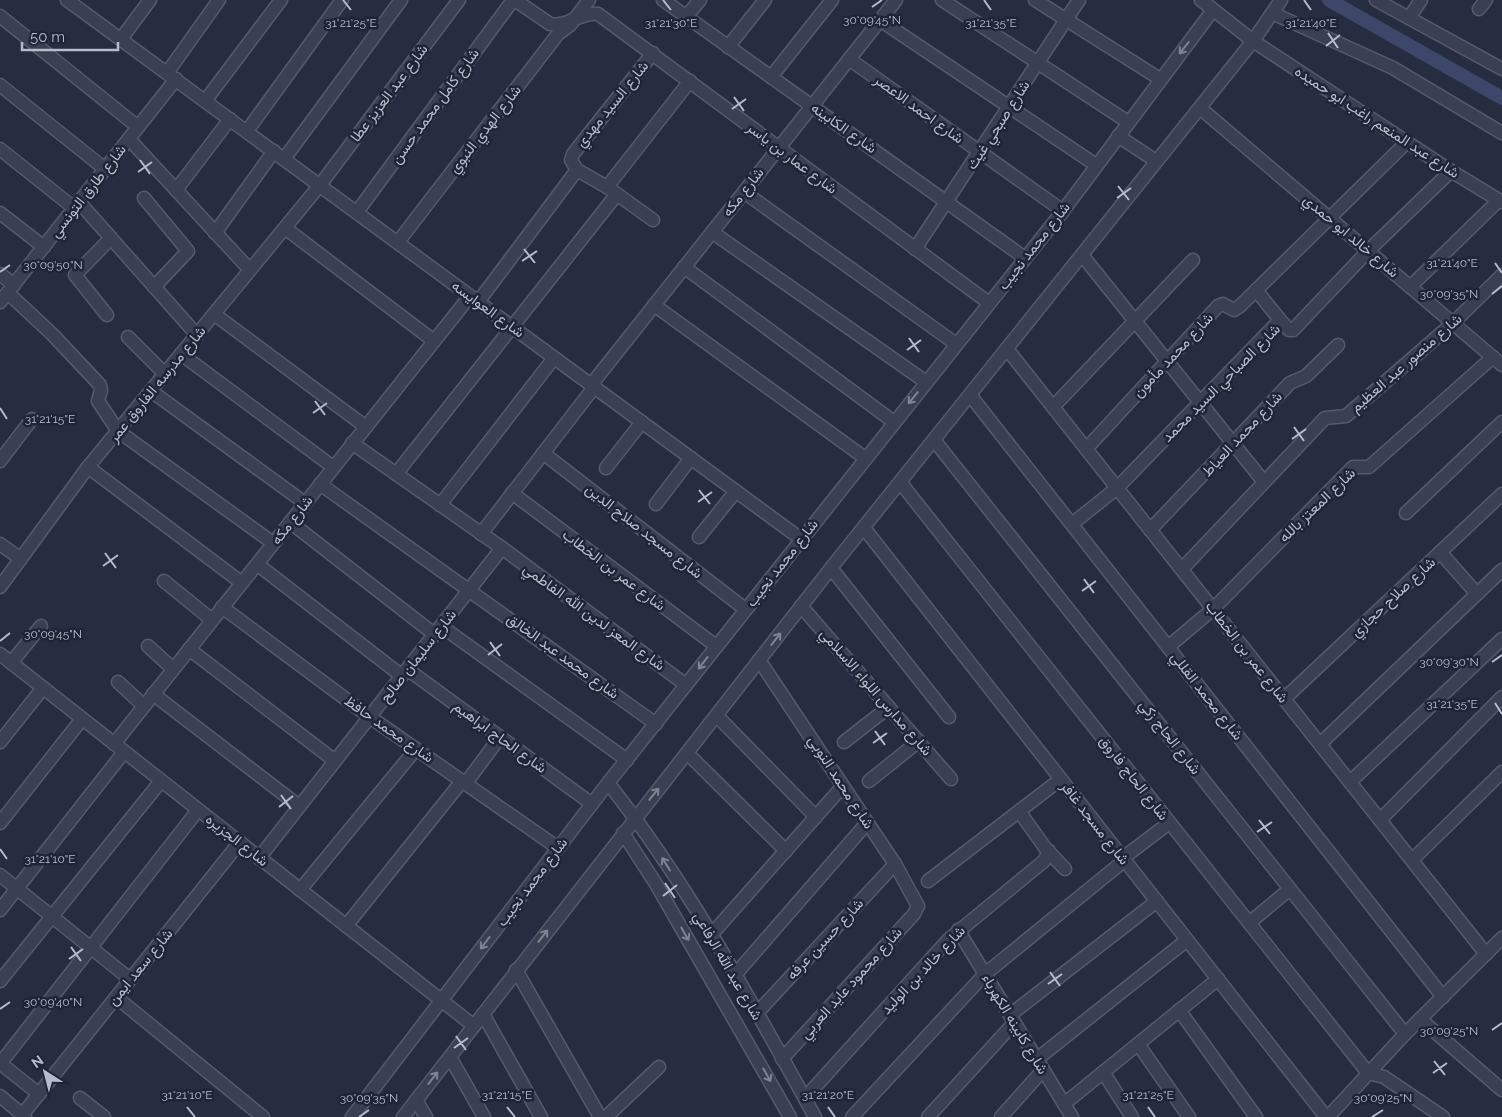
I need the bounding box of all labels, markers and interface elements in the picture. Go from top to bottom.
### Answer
text: 30°09'45"N [843,13,901,27]
text: 31°21'25"E [325,16,377,30]
text: 31°21'30"E [645,16,697,30]
text: 31°21'35"E [965,16,1017,30]
text: 31°21'40"E [1285,16,1337,30]
scale bar [22,20,119,52]
text: 50 m [30,28,65,46]
street label: شارع عبد العزيز عطا [346,40,433,147]
one-way arrow [1178,41,1189,54]
street label: شارع كامل محمد حسن [387,45,485,169]
street label: شارع السيد مهدي [572,57,655,153]
street label: شارع عبد المنعم راغب ابو حميده [1290,62,1463,184]
street label: شارع احمد الاعصر [869,70,967,149]
street label: شارع صبحي غيث [962,77,1037,175]
street label: شارع الهدي النبوي [445,81,528,179]
street label: شارع الكابينه [807,99,880,159]
street label: شارع عمار بن ياسر [741,118,841,200]
street label: شارع طارق التونسي [46,141,133,244]
street label: شارع مكه [718,164,769,221]
street label: شارع خالد ابو حمدي [1297,191,1403,285]
street label: شارع محمد نجيب [994,198,1076,295]
text: 31°21'40"E [1426,256,1478,270]
text: 30°09'50"N [23,258,83,272]
street label: شارع العوايسه [447,277,528,343]
text: 30°09'35"N [1420,287,1478,301]
street label: شارع محمد مأمون [1129,309,1218,402]
street label: شارع منصور عبد العظيم [1347,310,1467,418]
street label: شارع الصباحي السيد محمد [1158,320,1287,449]
street label: شارع مدرسه الفاروق عمر [104,322,211,448]
street label: شارع محمد العياط [1198,388,1287,482]
one-way arrow [907,391,918,404]
text: 31°21'15"E [25,412,75,426]
street label: شارع المعتز بالله [1275,464,1361,547]
street label: شارع مسجد صلاح الدين [581,480,706,584]
street label: شارع مكه [267,492,318,549]
street label: شارع محمد نجيب [742,515,824,612]
street label: شارع عمر بن الخطاب [558,525,669,616]
street label: شارع صلاح حجازي [1347,553,1442,644]
street label: شارع المعز لدين الله الفاطمي [517,559,669,678]
street label: شارع عمر بن الخطاب [1200,597,1292,708]
street label: شارع سليمان صالح [376,606,462,708]
street label: شارع محمد عبد الخالق [502,609,623,704]
street label: شارع مدارس اللواء الاسلامي [813,625,936,762]
text: 30°09'45"N [24,627,82,641]
one-way arrow [770,633,781,646]
street label: شارع محمد القللي [1164,648,1247,746]
text: 30°09'30"N [1419,655,1479,669]
one-way arrow [698,656,709,669]
street label: شارع محمد حافظ [340,692,437,768]
street label: شارع الحاج زكي [1132,696,1205,781]
street label: شارع الحاج ابراهيم [449,697,550,779]
text: 31°21'35"E [1426,697,1478,711]
street label: شارع محمد النوبي [801,732,878,834]
street label: شارع الحاج فاروق [1094,732,1173,825]
street label: شارع مسجد غافر [1055,777,1133,870]
one-way arrow [648,788,659,801]
street label: شارع الجزيره [201,810,272,872]
street label: شارع محمد نجيب [493,834,573,931]
text: 31°21'10"E [24,852,76,866]
one-way arrow [661,857,671,871]
street label: شارع حسين عرفه [783,895,869,985]
street label: شارع عبد الله الرفاعي [686,908,766,1026]
street label: شارع خالد بن الوليد [877,922,971,1020]
street label: شارع محمود عايد العربي [796,923,909,1045]
street label: شارع سعد ايمن [103,925,178,1010]
one-way arrow [680,927,690,941]
one-way arrow [538,929,548,943]
one-way arrow [480,936,491,949]
street label: شارع كابينه الكهرباء [976,971,1052,1079]
text: 30°09'40"N [24,995,82,1009]
text: 30°09'25"N [1420,1024,1478,1038]
north arrow [20,1047,70,1097]
text: N [28,1052,46,1071]
one-way arrow [762,1067,772,1081]
one-way arrow [427,1072,438,1085]
text: 31°21'10"E [161,1088,213,1102]
text: 31°21'15"E [482,1088,532,1102]
text: 31°21'20"E [802,1088,854,1102]
text: 31°21'25"E [1122,1088,1174,1102]
text: 30°09'35"N [340,1091,398,1105]
text: 30°09'25"N [1354,1091,1412,1105]

